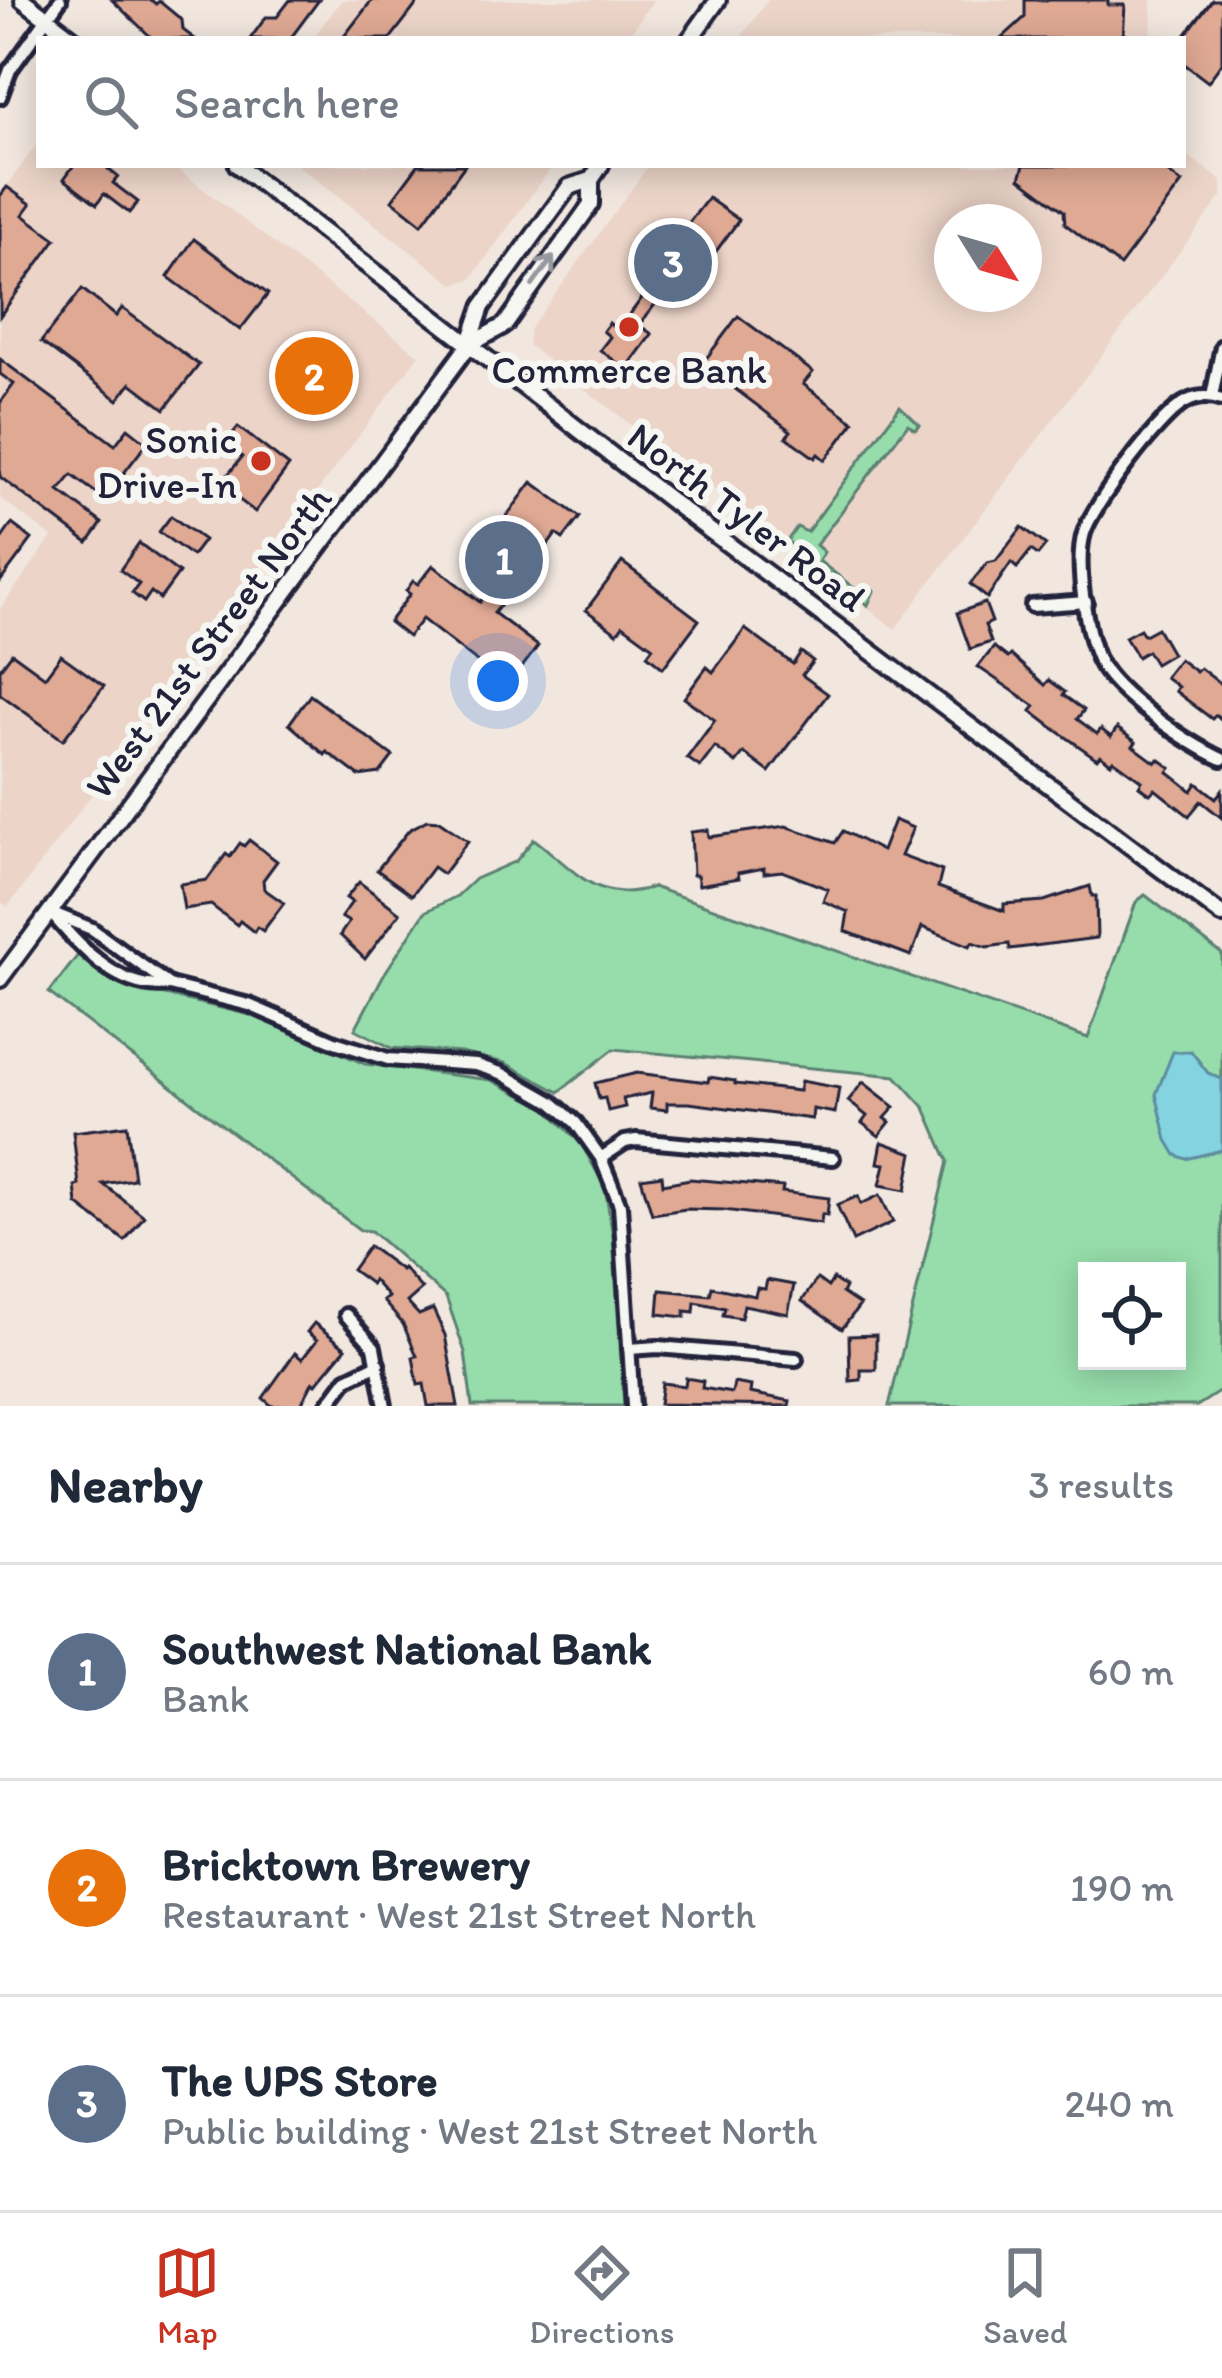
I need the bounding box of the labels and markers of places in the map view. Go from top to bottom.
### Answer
pin: 3 [634,218,712,308]
marker: Commerce Bank [616,314,642,340]
pin: 2 [275,331,353,421]
place label: Commerce Bank [491,346,767,393]
place label: Sonic Drive-In [97,416,237,508]
marker: Sonic Drive-In [248,448,274,474]
pin: 1 [465,515,543,605]

